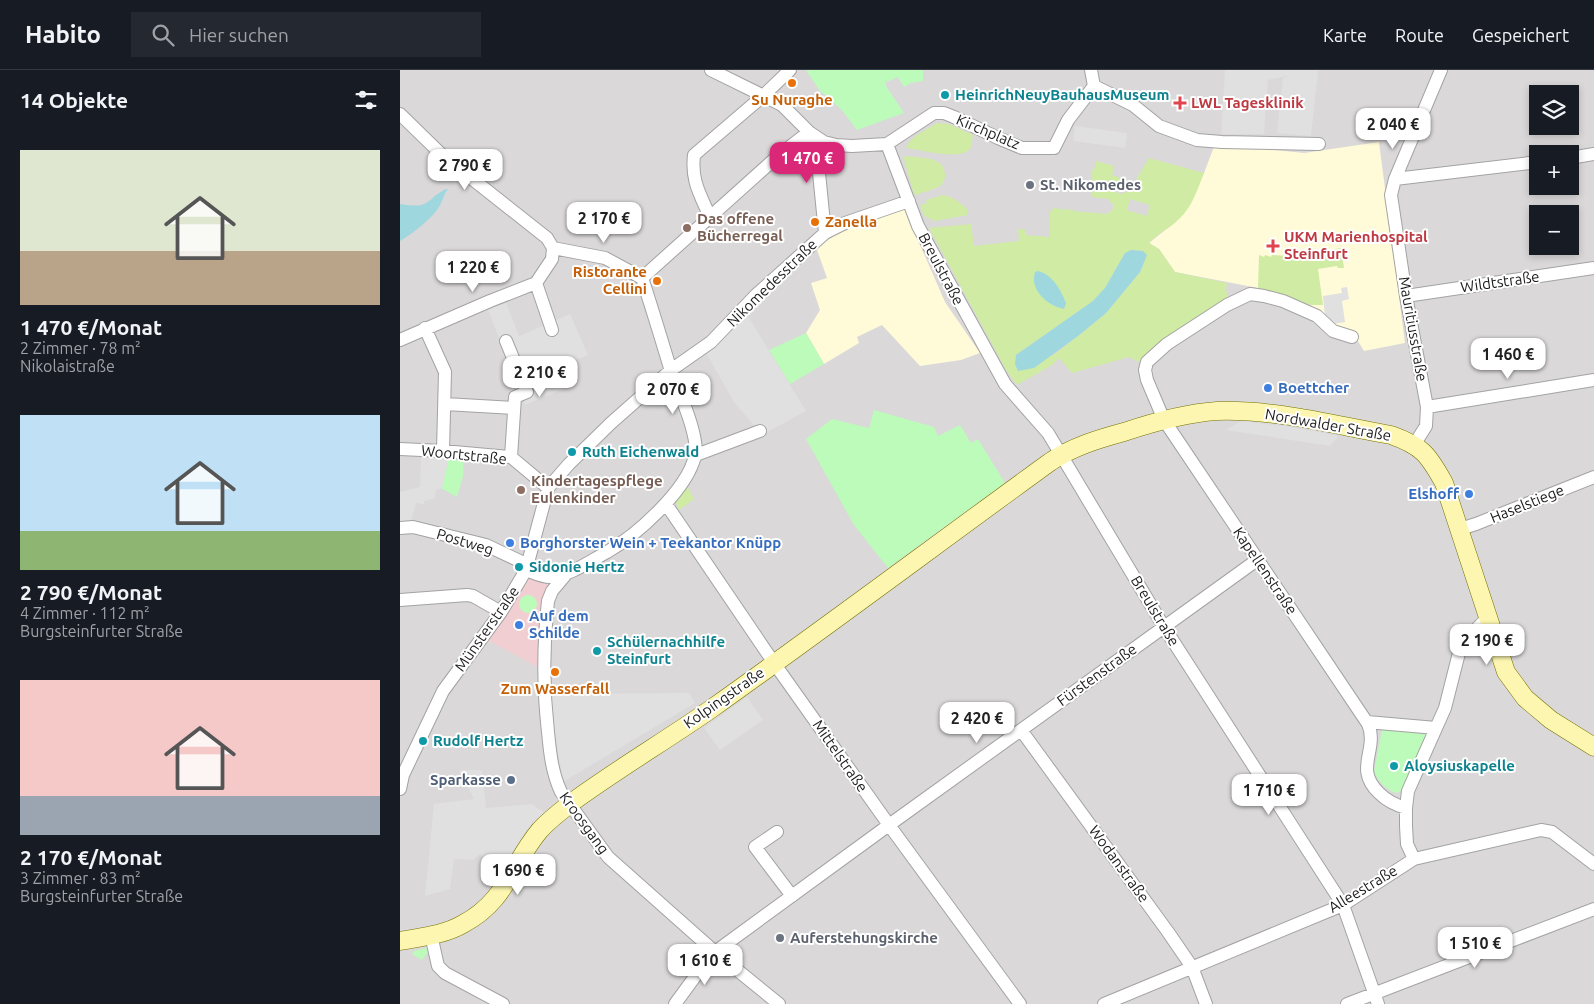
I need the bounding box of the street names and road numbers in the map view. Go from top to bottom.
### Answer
street label: Kirchplatz [954,111,1023,153]
street label: Breulstraße [915,230,968,308]
street label: Nikomedesstraße [723,235,820,330]
street label: Wildtstraße [1459,268,1540,295]
street label: Mauritiusstraße [1396,275,1431,383]
street label: Nordwalder Straße [1264,405,1393,444]
street label: Woortstraße [420,442,508,467]
street label: Haselstiege [1487,481,1566,526]
street label: Kapellenstraße [1230,524,1301,618]
street label: Postweg [435,525,496,558]
street label: Breulstraße [1128,572,1183,649]
street label: Münsterstraße [451,583,522,674]
street label: Fürstenstraße [1054,640,1140,709]
street label: Kolpingstraße [680,664,767,732]
street label: Mittelstraße [809,717,871,795]
street label: Kroosgang [556,788,613,857]
street label: Wodanstraße [1086,822,1153,905]
street label: Alleestraße [1325,861,1400,916]

